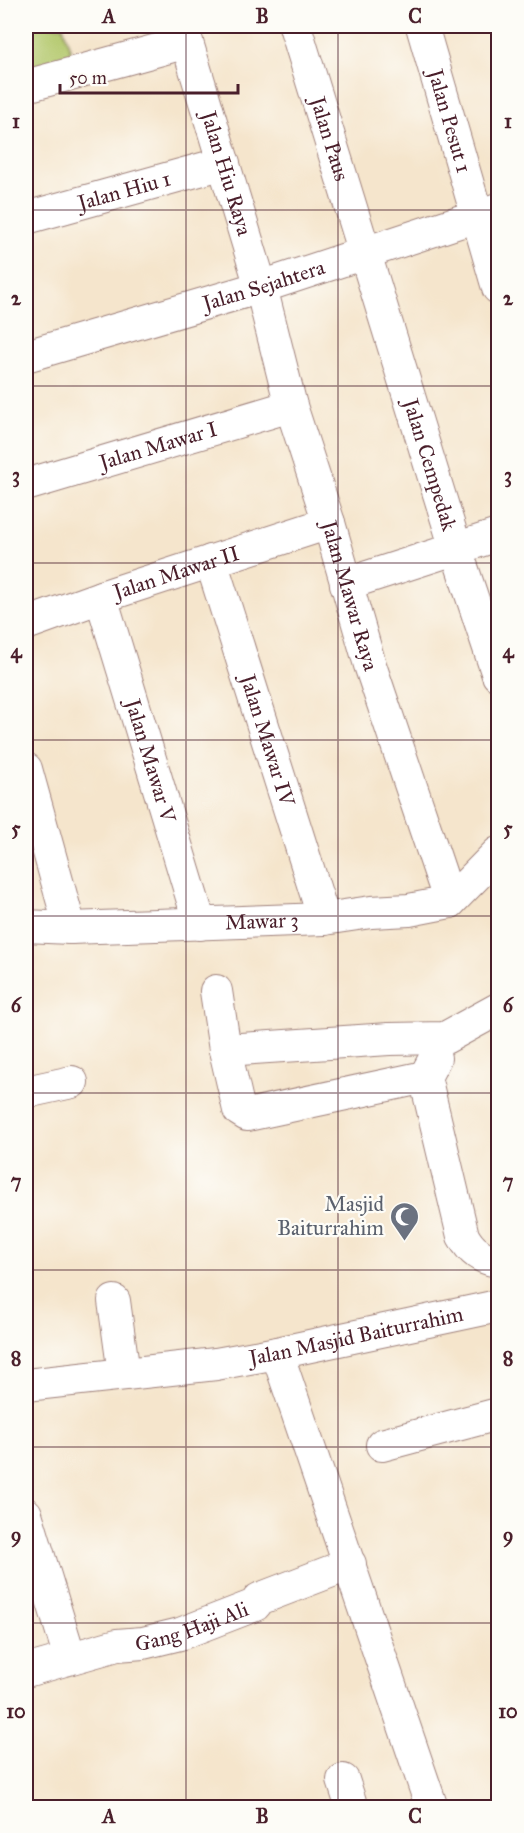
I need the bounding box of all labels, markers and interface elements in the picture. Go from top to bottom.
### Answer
text: A [100,4,116,28]
text: B [255,4,269,28]
text: C [408,4,422,28]
scale bar [60,57,238,95]
street label: Jalan Pesut 1 [422,64,477,176]
text: 50 m [69,67,107,89]
street label: Jalan Paus [304,92,355,184]
street label: Jalan Hiu Raya [195,106,258,239]
text: 1 [12,109,20,133]
text: 1 [504,109,512,133]
street label: Jalan Hiu 1 [73,165,174,216]
street label: Jalan Sejahtera [198,254,328,317]
text: 2 [11,286,22,310]
text: 2 [503,286,514,310]
street label: Jalan Cempedak [397,394,463,534]
street label: Jalan Mawar I [94,416,220,476]
text: 3 [12,463,20,488]
text: 3 [504,463,512,488]
street label: Jalan Mawar Raya [315,516,384,674]
street label: Jalan Mawar II [108,540,243,606]
text: 4 [10,639,22,664]
text: 4 [502,639,514,664]
street label: Jalan Mawar IV [234,669,301,811]
street label: Jalan Mawar V [119,694,182,827]
text: 5 [11,816,21,840]
text: 5 [503,816,513,840]
street label: Mawar 3 [224,907,299,936]
text: 6 [11,993,23,1017]
text: 6 [503,993,515,1017]
text: 7 [11,1169,22,1193]
text: 7 [503,1169,514,1193]
place label: Masjid Baiturrahim [277,1191,384,1241]
mosque icon: Masjid Baiturrahim [389,1200,421,1242]
street label: Jalan Masjid Baiturrahim [245,1301,466,1371]
text: 8 [11,1346,21,1370]
text: 8 [503,1346,513,1370]
text: 9 [11,1523,21,1548]
text: 9 [503,1523,513,1548]
street label: Gang Haji Ali [134,1596,252,1657]
text: 10 [6,1699,26,1723]
text: 10 [498,1699,518,1723]
text: A [100,1804,116,1828]
text: B [255,1804,269,1828]
text: C [408,1804,422,1828]

